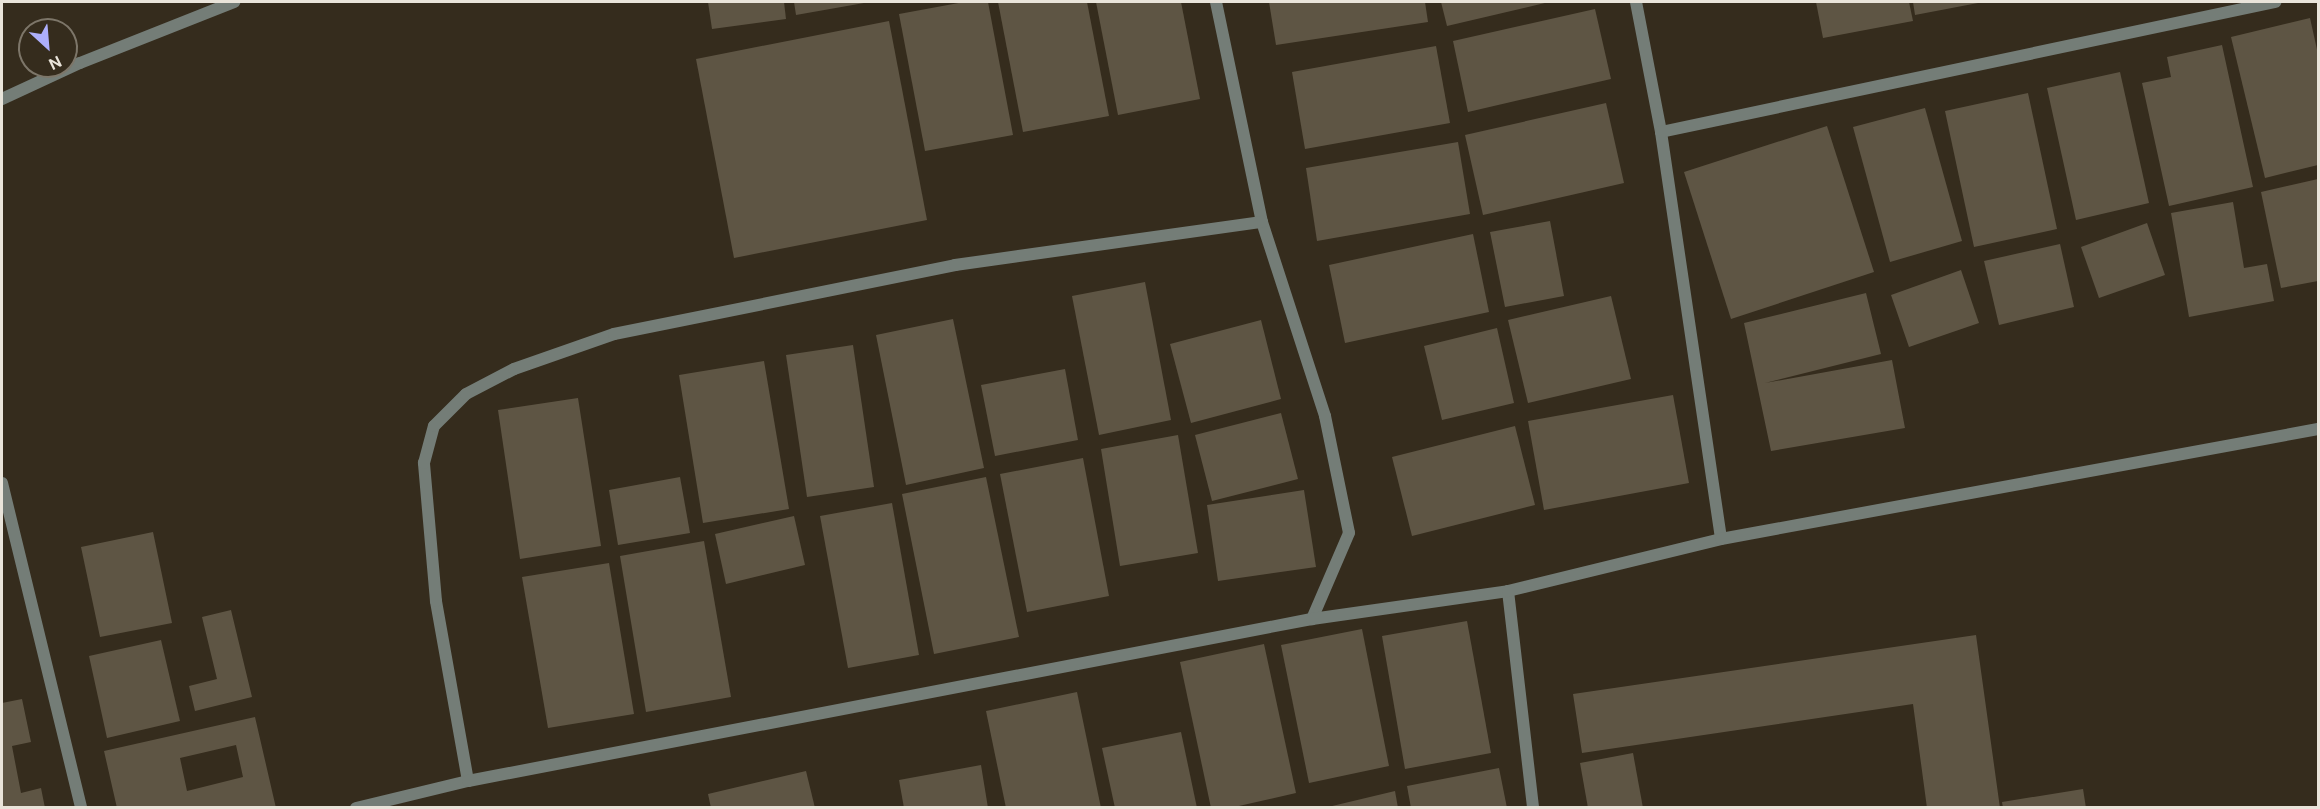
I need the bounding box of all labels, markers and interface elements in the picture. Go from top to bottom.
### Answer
north arrow [18,18,78,78]
text: N [45,51,65,75]

